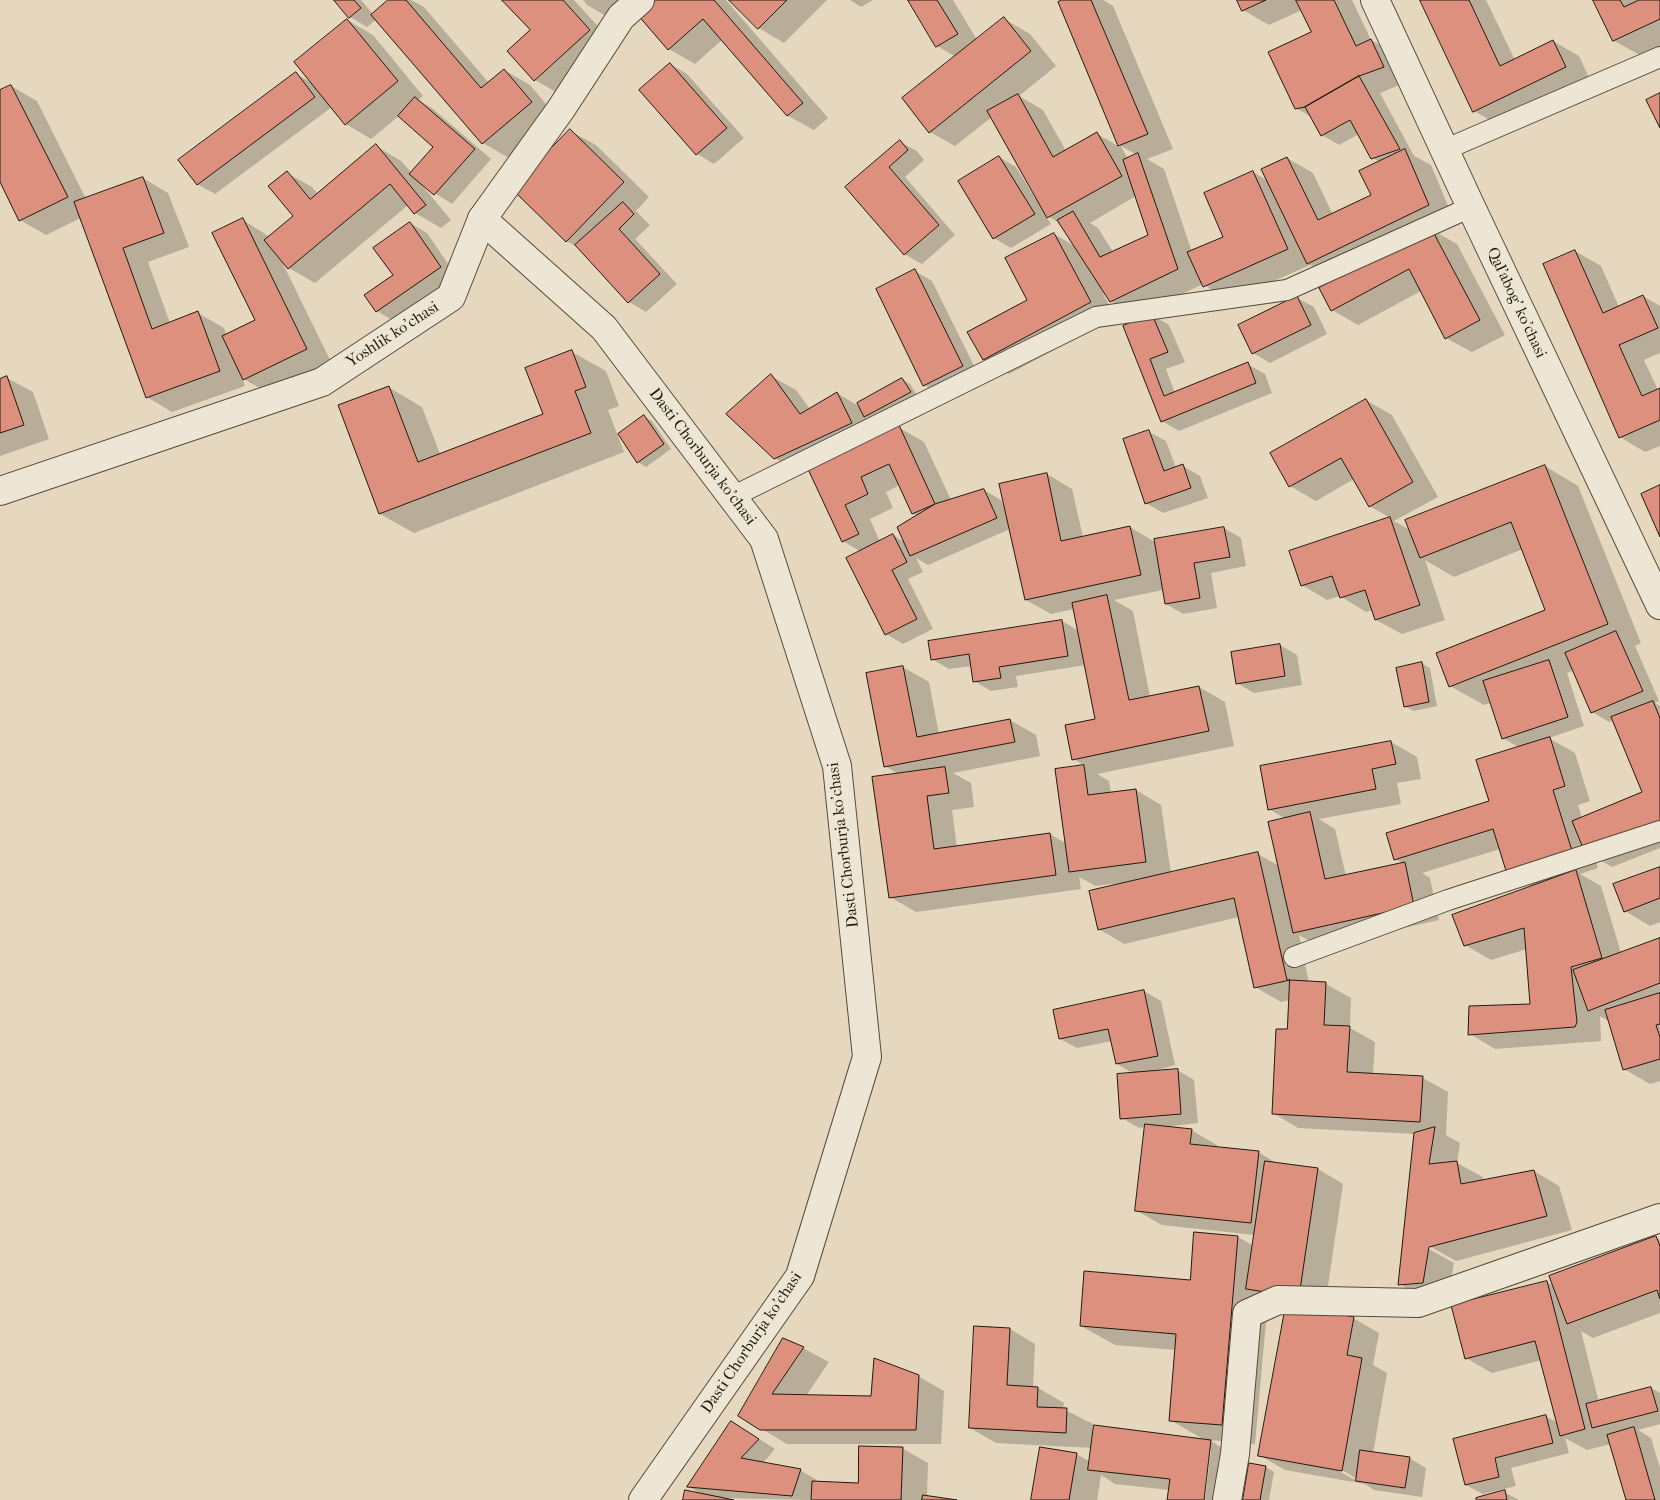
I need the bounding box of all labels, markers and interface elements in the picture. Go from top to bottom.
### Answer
street label: Qal'abog' ko'chasi [1482,245,1550,361]
street label: Yoshlik ko'chasi [343,298,443,372]
street label: Dasti Chorburja ko'chasi [644,385,760,529]
street label: Dasti Chorburja ko'chasi [824,761,864,929]
street label: Dasti Chorburja ko'chasi [697,1269,807,1417]

